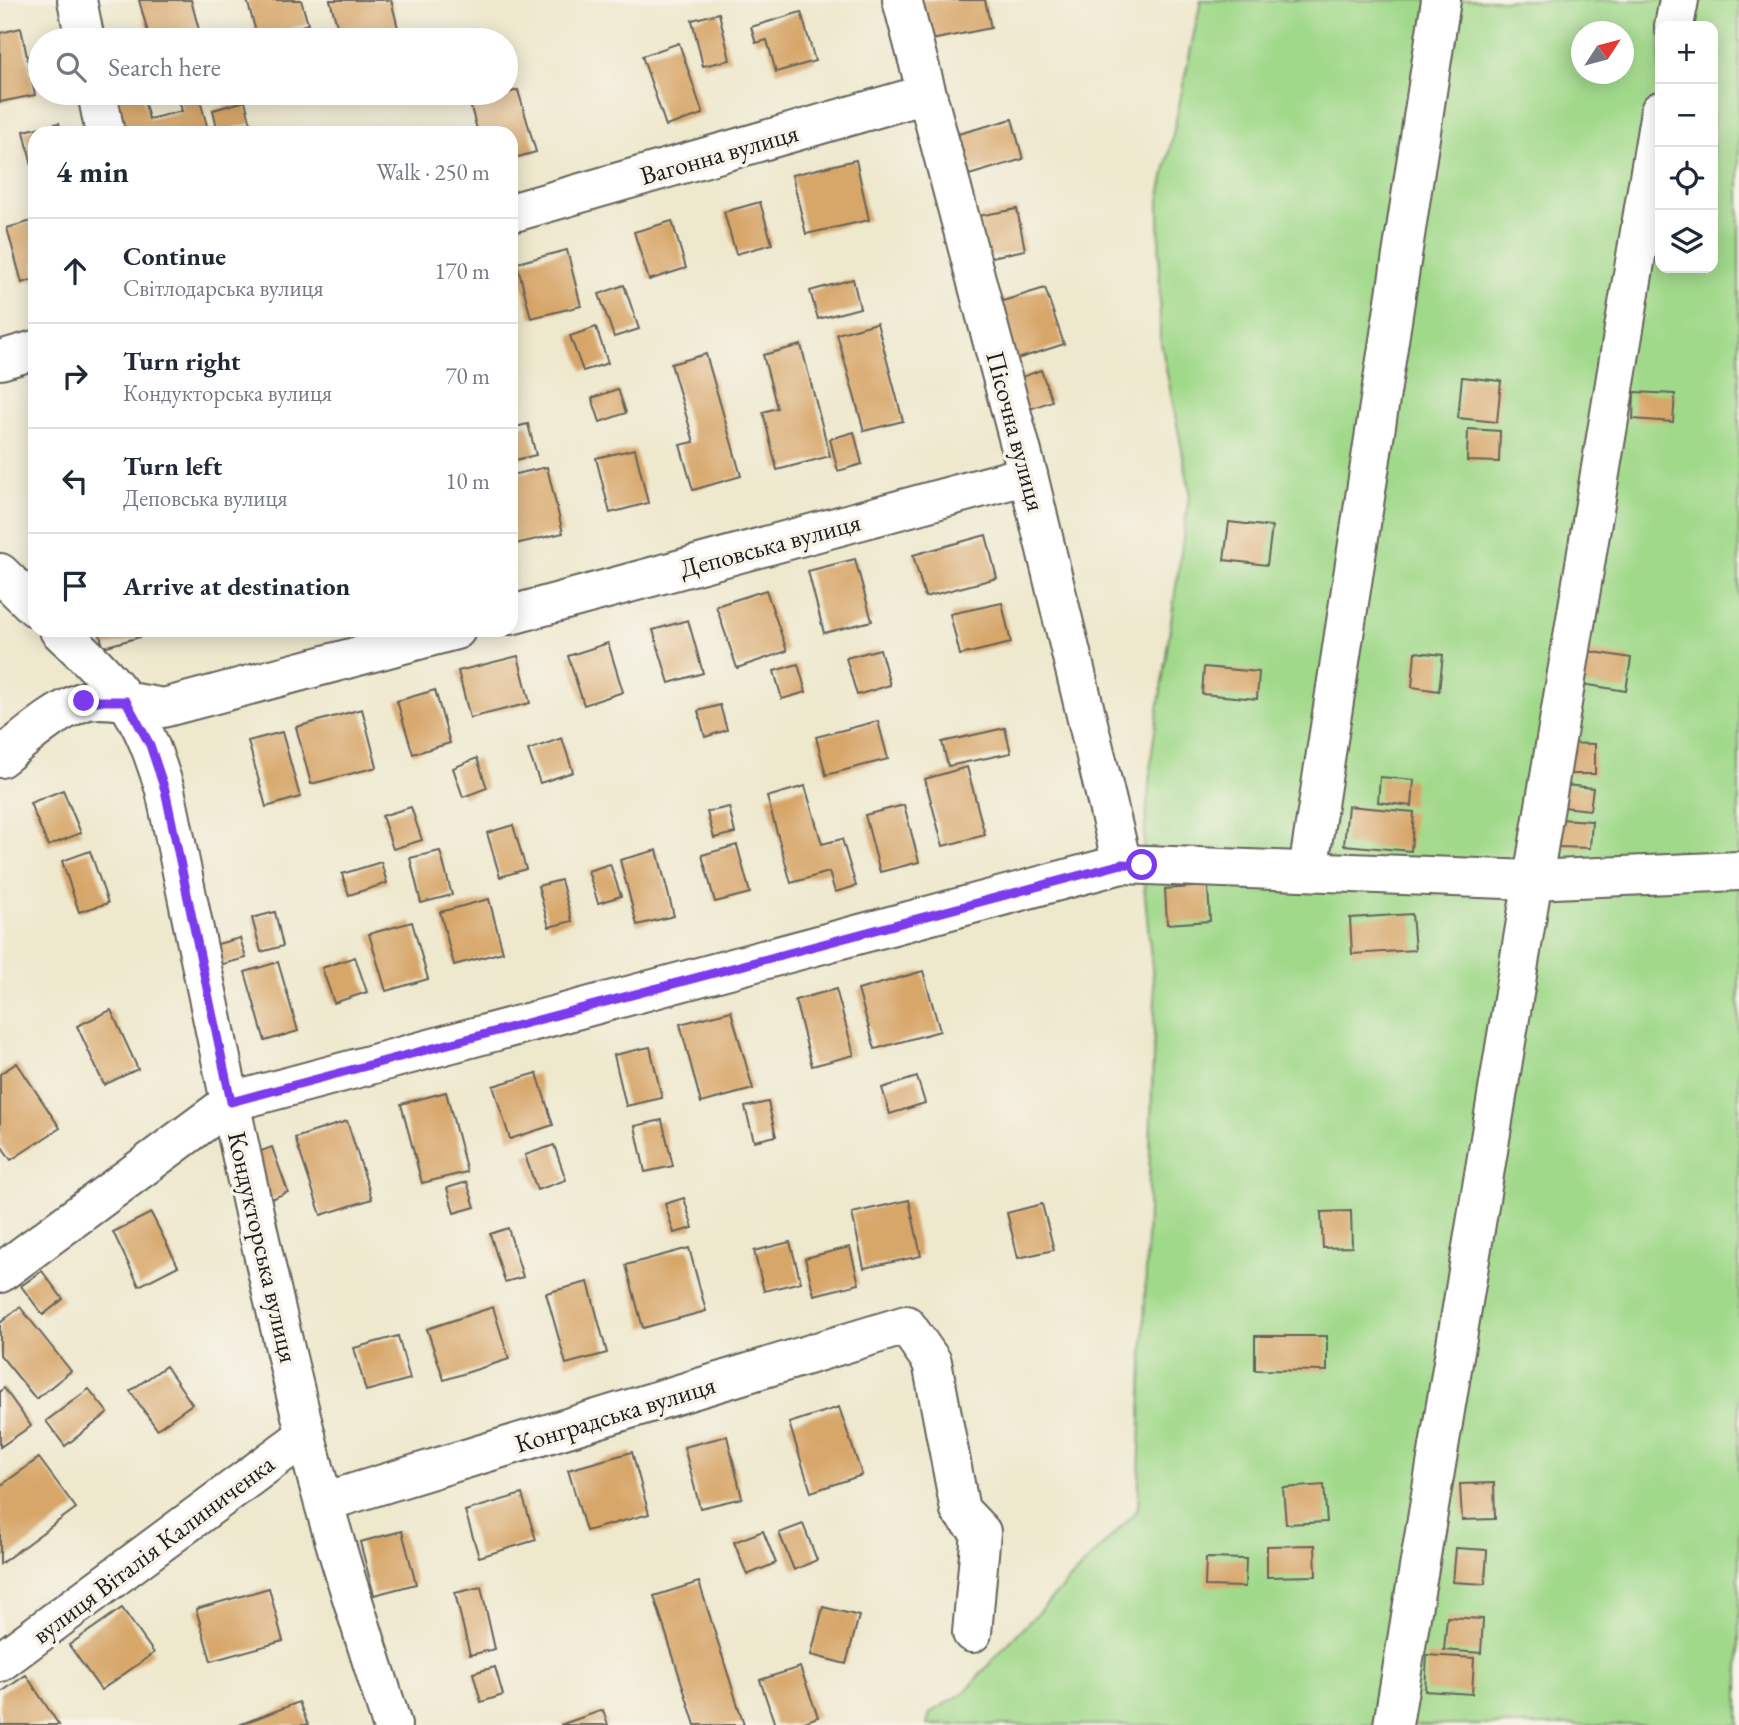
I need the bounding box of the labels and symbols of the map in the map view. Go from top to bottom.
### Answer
north arrow [1571,21,1634,84]
street label: Вагонна вулиця [636,115,802,193]
street label: Пісочна вулиця [978,347,1054,515]
street label: Деповська вулиця [676,505,864,585]
route end [68,685,99,716]
route start [1126,849,1157,880]
street label: Кондукторська вулиця [220,1128,306,1366]
street label: Конградська вулиця [511,1367,719,1461]
street label: вулиця Віталія Калиниченка [25,1446,282,1651]

